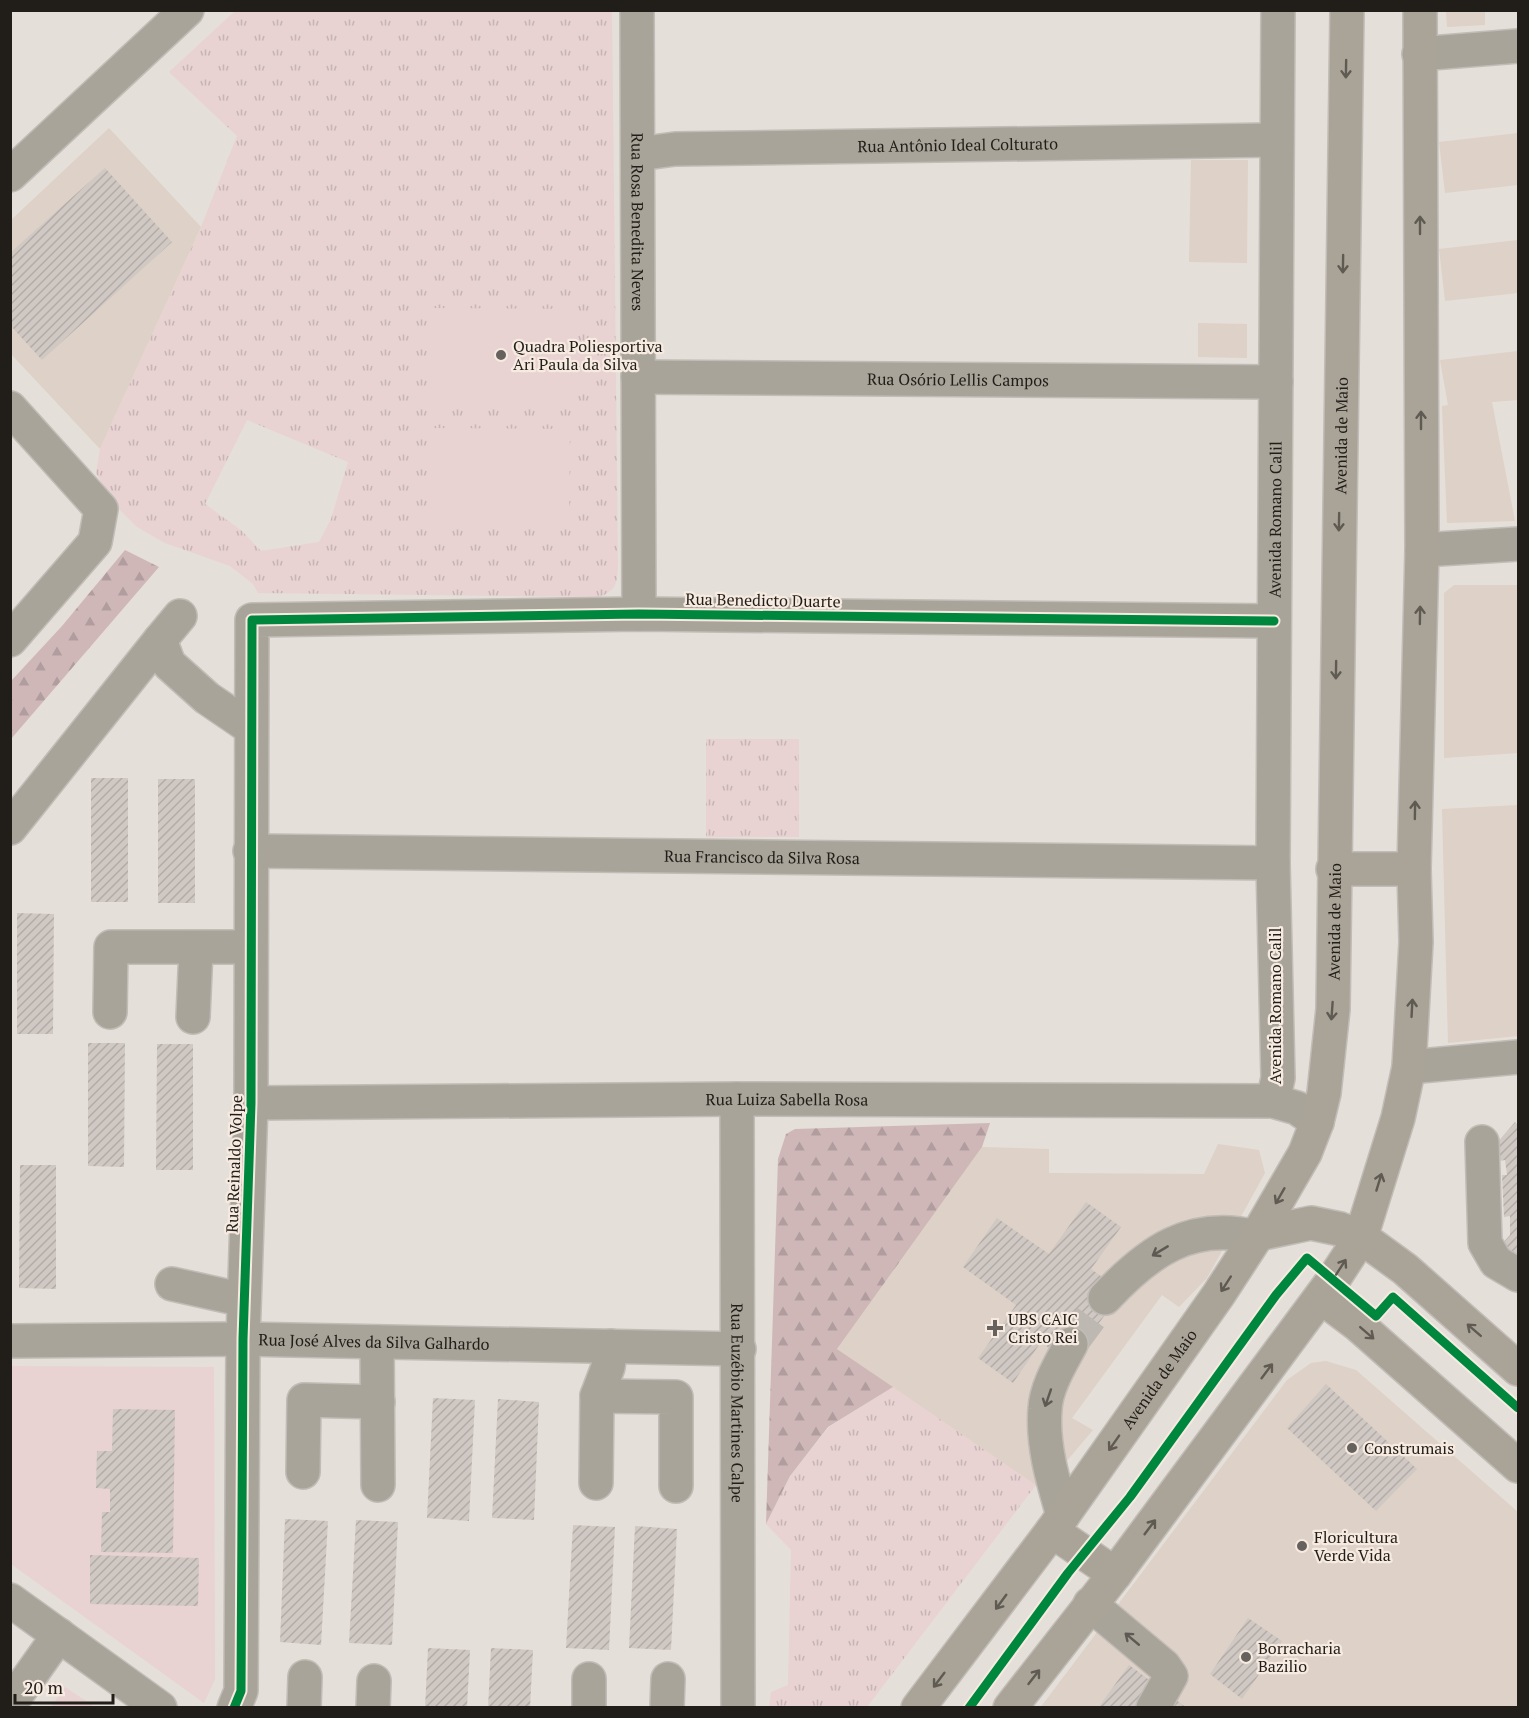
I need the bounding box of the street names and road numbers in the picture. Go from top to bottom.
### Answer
street label: Rua Antônio Ideal Colturato [857,132,1058,157]
street label: Rua Rosa Benedita Neves [626,133,649,311]
street label: Rua Osório Lellis Campos [867,368,1049,391]
street label: Avenida de Maio [1329,377,1353,495]
street label: Avenida Romano Calil [1264,441,1286,598]
street label: Rua Benedicto Duarte [685,588,841,612]
street label: Rua Francisco da Silva Rosa [664,845,860,869]
street label: Avenida de Maio [1322,863,1346,981]
street label: Avenida Romano Calil [1264,928,1286,1084]
street label: Rua Luiza Sabella Rosa [705,1088,868,1110]
street label: Rua Reinaldo Volpe [221,1095,247,1233]
street label: Rua Euzébio Martines Calpe [726,1303,749,1503]
street label: Avenida de Maio [1116,1325,1202,1433]
street label: Rua José Alves da Silva Galhardo [258,1328,490,1355]

